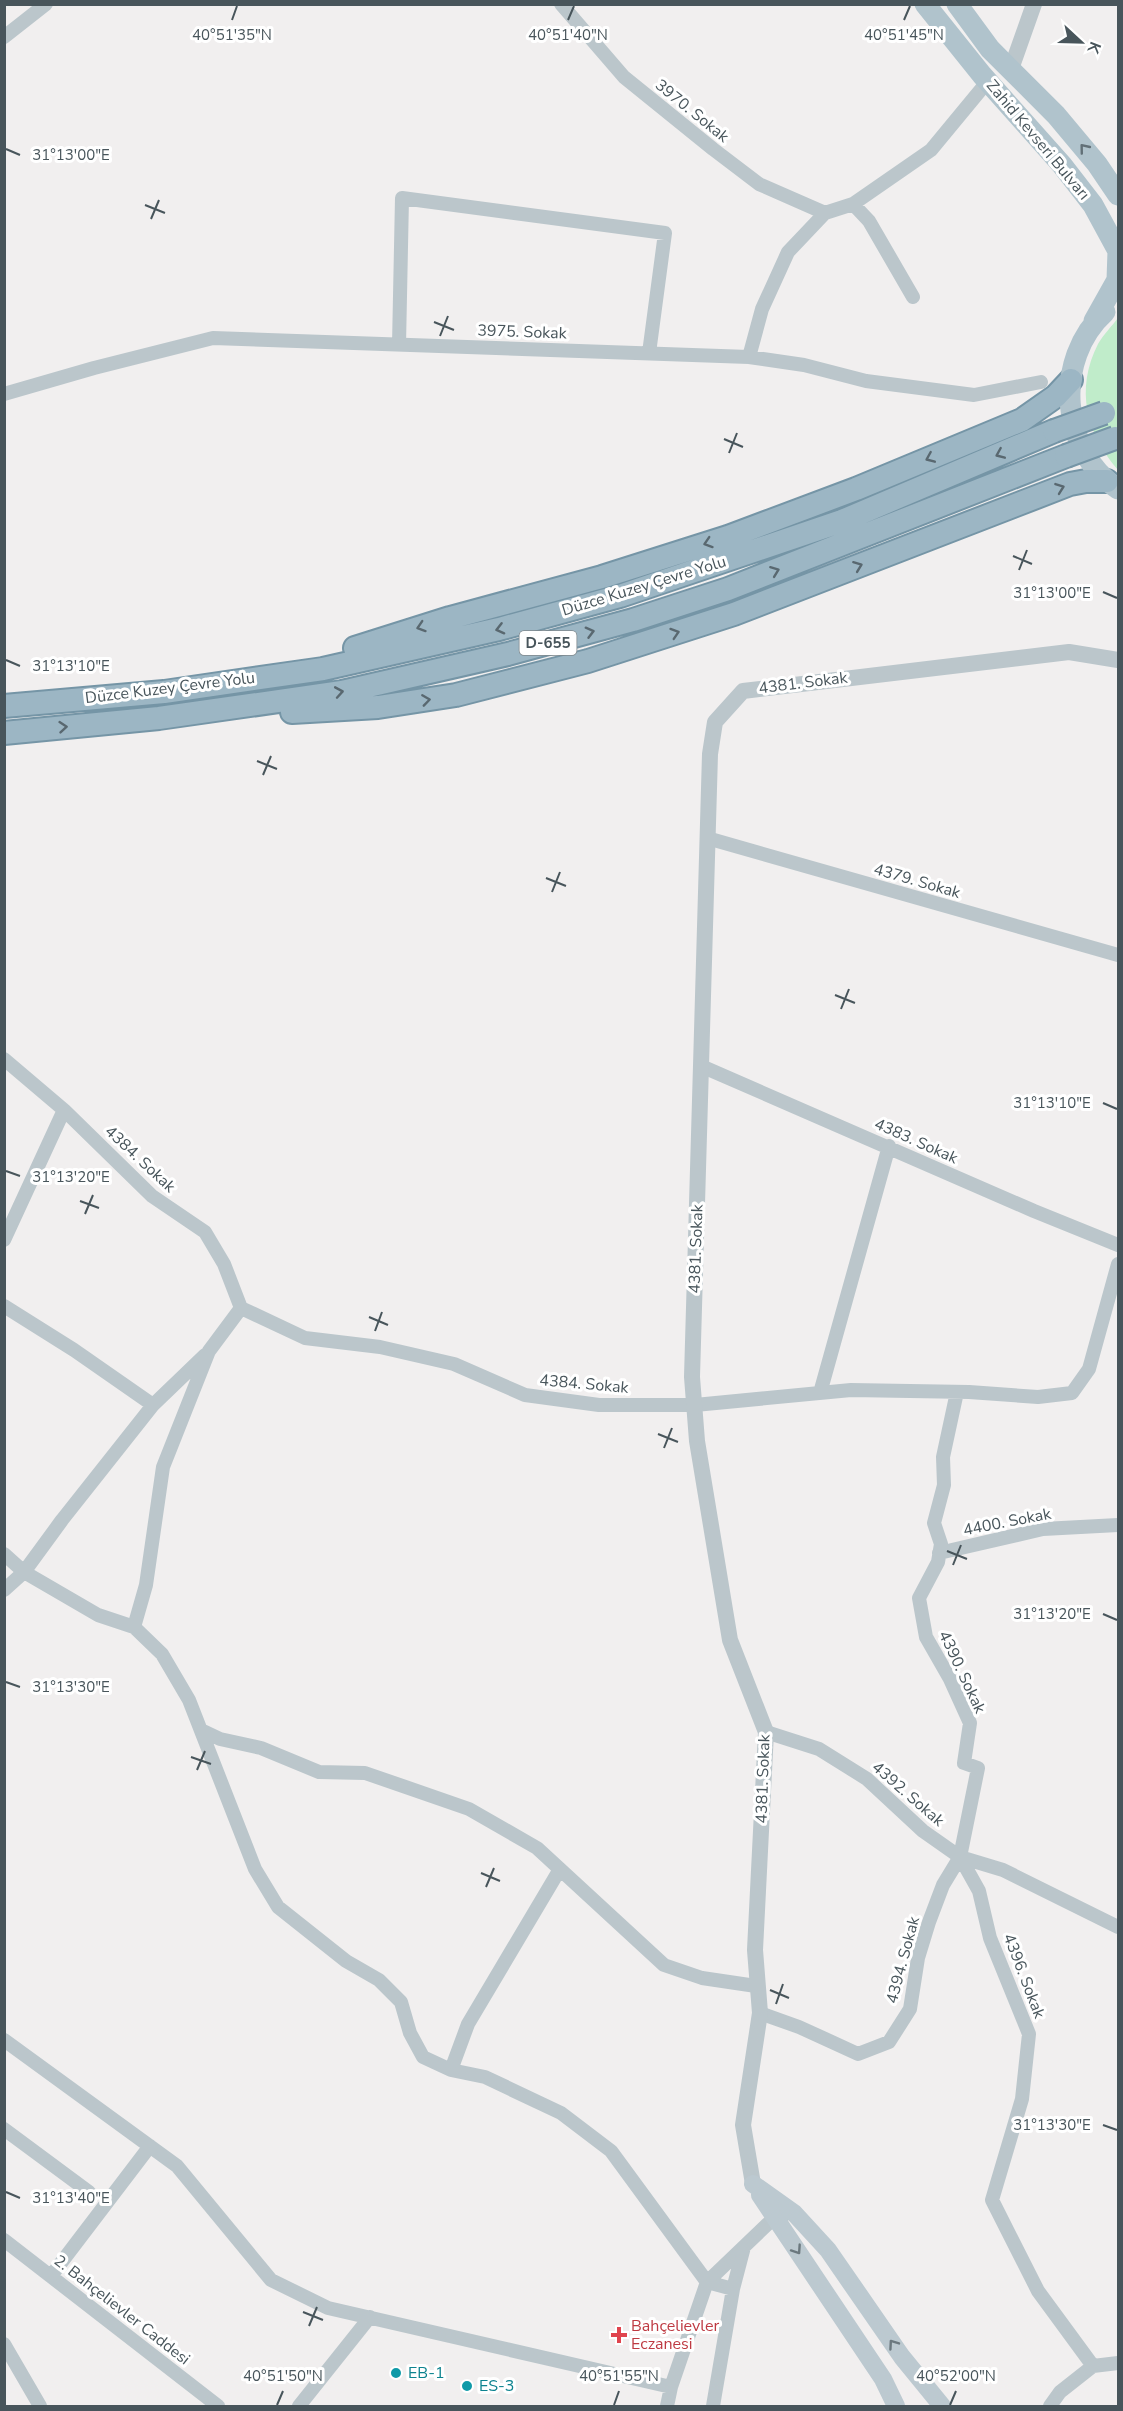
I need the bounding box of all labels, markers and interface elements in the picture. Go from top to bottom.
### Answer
north arrow [1051,12,1111,72]
text: 40°51'35"N [192,25,272,45]
text: 40°51'40"N [528,25,608,45]
text: 40°51'45"N [864,25,944,45]
text: K [1081,38,1106,58]
street label: 3970. Sokak [650,74,734,148]
street label: Zahid Kevseri Bulvarı [981,75,1095,205]
one-way arrow [1080,144,1091,155]
text: 31°13'00"E [32,145,110,165]
street label: 3975. Sokak [477,319,568,345]
one-way arrow [996,447,1007,459]
one-way arrow [925,451,936,463]
one-way arrow [1054,483,1065,495]
one-way arrow [703,536,714,548]
street label: Düzce Kuzey Çevre Yolu [559,551,729,621]
one-way arrow [852,560,863,573]
one-way arrow [769,566,780,578]
text: 31°13'00"E [1013,583,1091,603]
one-way arrow [416,620,427,632]
one-way arrow [495,622,505,634]
one-way arrow [585,626,595,639]
one-way arrow [669,628,680,640]
road number: D-655 [520,631,576,655]
text: 31°13'10"E [32,656,110,676]
street label: Düzce Kuzey Çevre Yolu [84,667,256,709]
street label: 4381. Sokak [757,667,850,699]
one-way arrow [334,686,344,699]
one-way arrow [422,694,431,706]
one-way arrow [58,721,67,734]
street label: 4379. Sokak [871,858,964,904]
text: 31°13'10"E [1013,1093,1091,1113]
street label: 4383. Sokak [871,1113,962,1170]
street label: 4384. Sokak [100,1121,181,1198]
text: 31°13'20"E [32,1167,110,1187]
street label: 4381. Sokak [683,1203,709,1294]
street label: 4384. Sokak [539,1369,630,1399]
street label: 4400. Sokak [961,1502,1054,1541]
text: 31°13'20"E [1013,1604,1091,1624]
street label: 4390. Sokak [933,1627,991,1718]
text: 31°13'30"E [32,1677,110,1697]
street label: 4381. Sokak [750,1733,776,1824]
street label: 4392. Sokak [867,1756,950,1832]
street label: 4394. Sokak [881,1913,925,2006]
street label: 4396. Sokak [998,1930,1051,2023]
text: 31°13'30"E [1013,2115,1091,2135]
text: 31°13'40"E [32,2188,110,2208]
one-way arrow [790,2243,801,2254]
street label: 2. Bahçelievler Caddesi [49,2250,195,2370]
place label: Bahçelievler Eczanesi [631,2315,719,2355]
marker: Bahçelievler Eczanesi [612,2328,626,2342]
one-way arrow [889,2340,900,2351]
place label: EB-1 [408,2362,445,2384]
text: 40°51'50"N [243,2366,323,2386]
marker: EB-1 [389,2366,403,2380]
text: 40°51'55"N [579,2366,659,2386]
text: 40°52'00"N [916,2366,996,2386]
place label: ES-3 [479,2375,514,2397]
marker: ES-3 [460,2379,474,2393]

